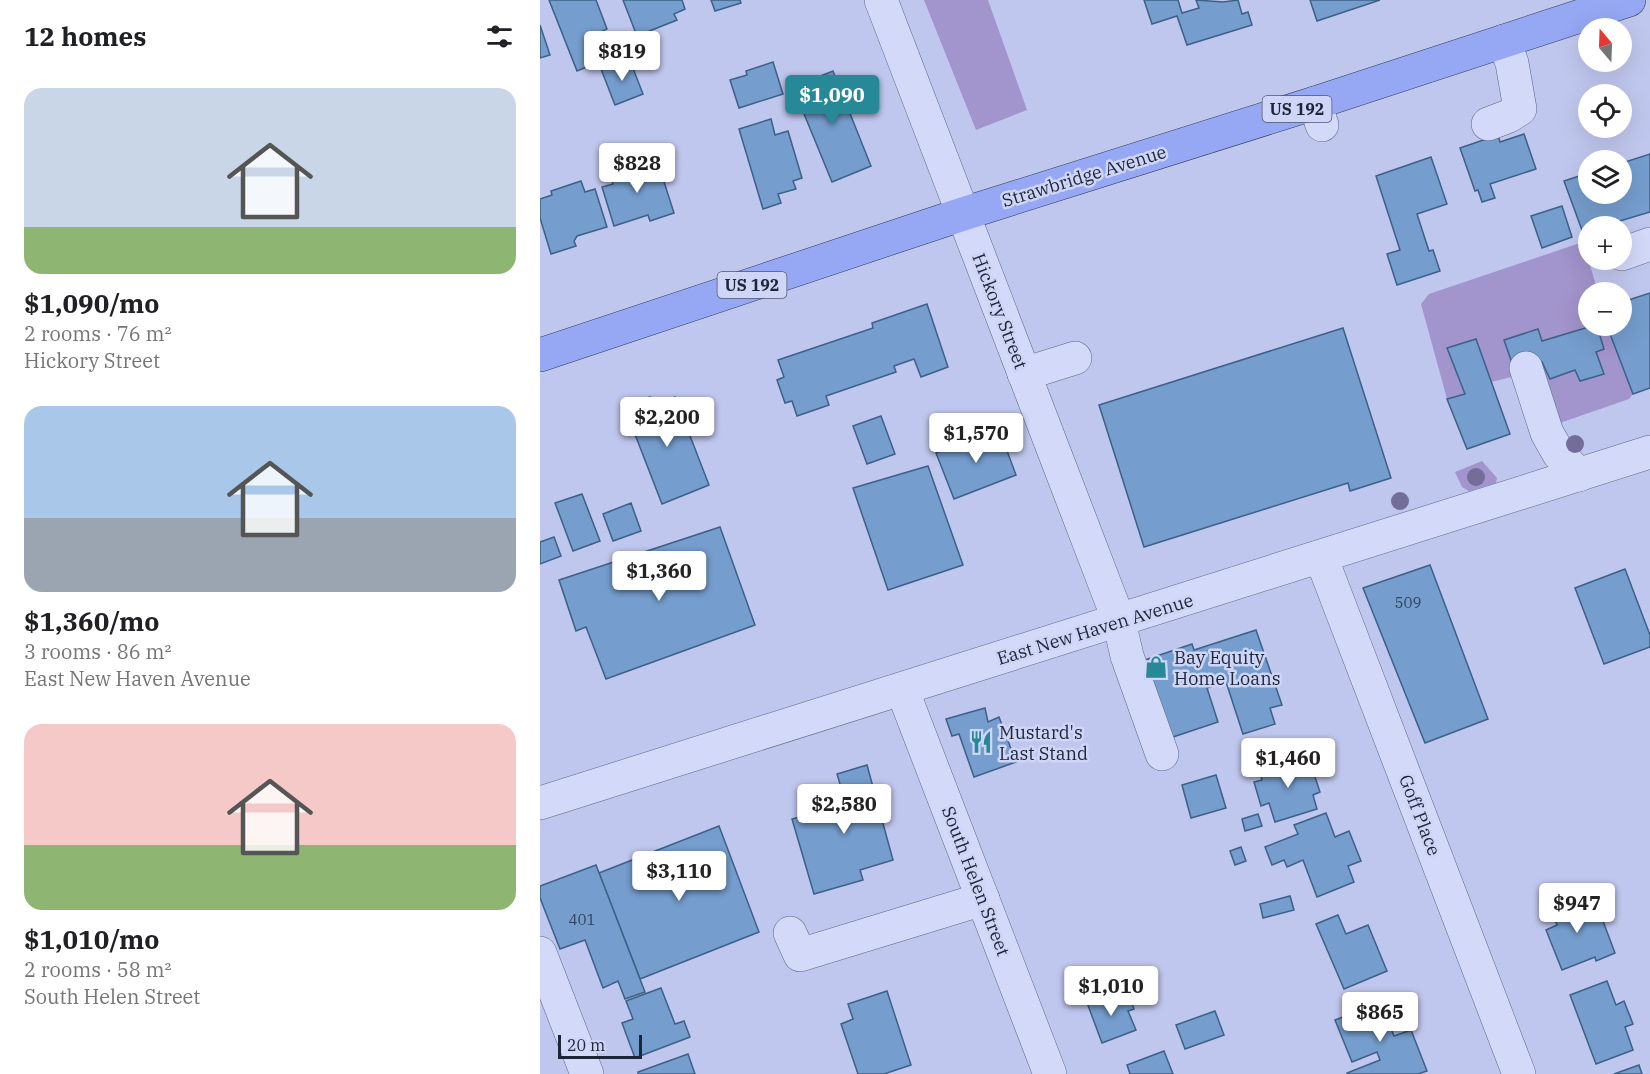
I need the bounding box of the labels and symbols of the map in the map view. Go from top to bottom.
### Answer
north arrow [1578,18,1632,72]
pin: $819 [586,31,658,82]
pin: $1,090 [783,75,881,126]
road number: US 192 [1262,96,1332,122]
street label: Strawbridge Avenue [999,140,1169,212]
pin: $828 [601,143,673,194]
street label: Hickory Street [967,250,1033,372]
road number: US 192 [718,272,786,298]
pin: $2,200 [618,397,716,448]
pin: $1,570 [927,413,1025,464]
pin: $1,360 [610,551,708,602]
street label: East New Haven Avenue [994,588,1196,670]
house number: 509 [1394,593,1422,612]
place label: Bay Equity Home Loans [1174,646,1280,690]
shop icon: Bay Equity Home Loans [1143,654,1169,680]
place label: Mustard's Last Stand [999,721,1088,765]
restaurant icon: Mustard's Last Stand [968,729,994,755]
pin: $1,460 [1239,738,1337,789]
street label: Goff Place [1394,771,1446,859]
pin: $2,580 [795,784,893,835]
street label: South Helen Street [937,803,1015,959]
pin: $3,110 [630,851,728,902]
pin: $947 [1541,883,1613,934]
house number: 401 [568,910,596,929]
pin: $1,010 [1062,966,1160,1017]
pin: $865 [1344,992,1416,1043]
scale bar [558,1032,642,1060]

